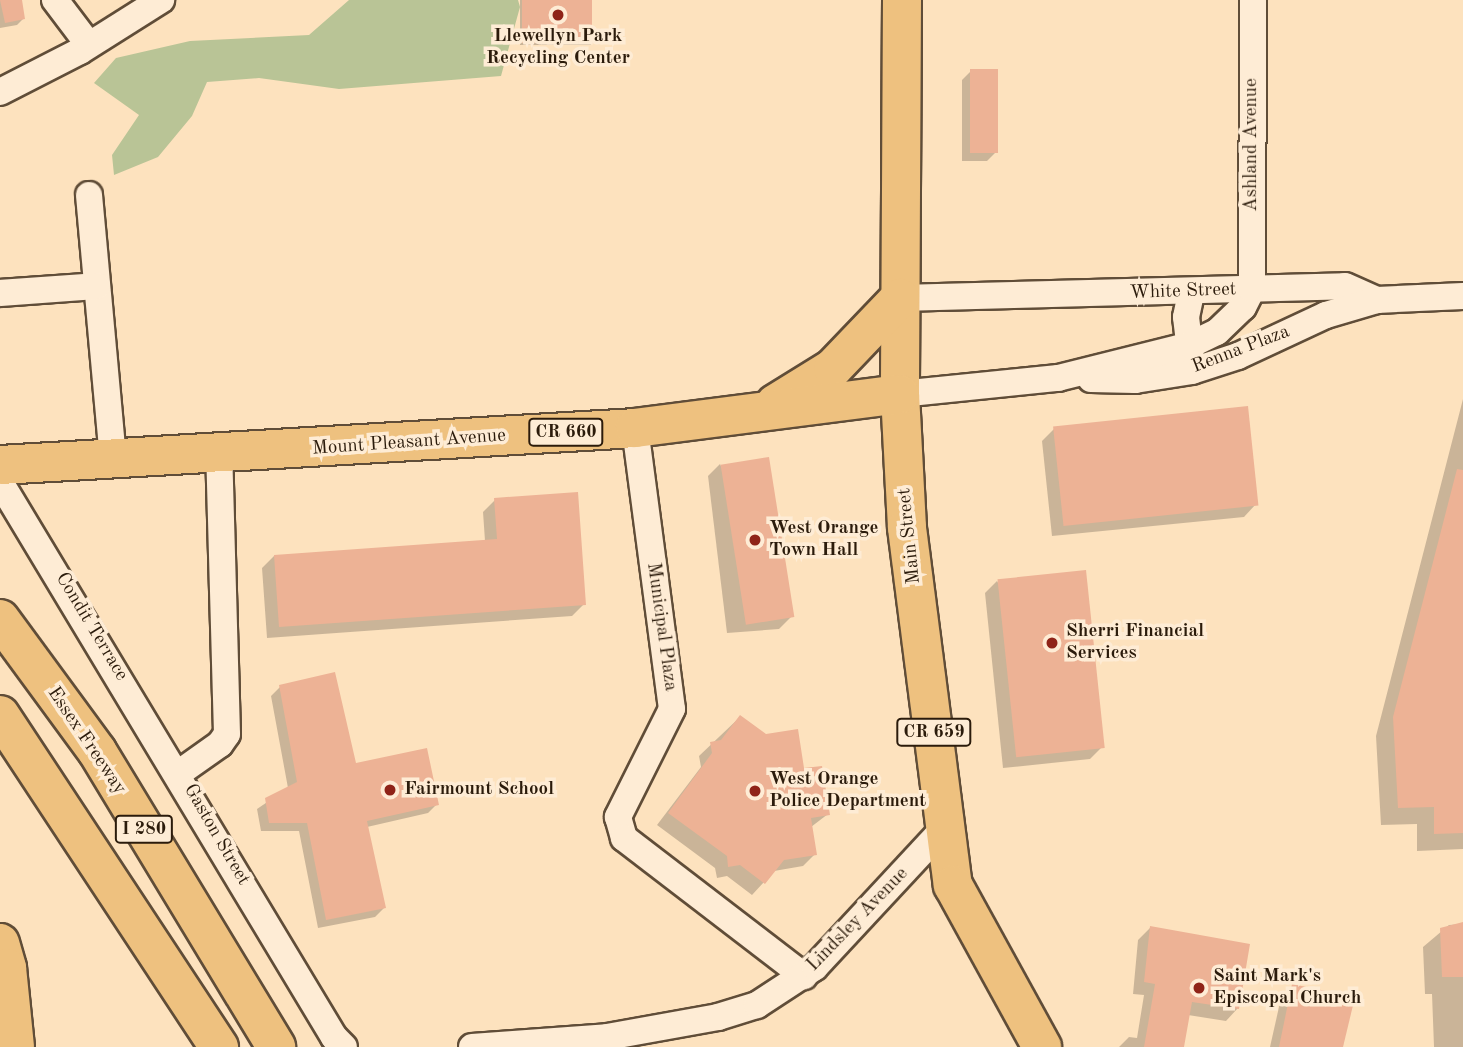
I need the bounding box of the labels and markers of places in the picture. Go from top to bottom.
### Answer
marker: Llewellyn Park Recycling Center [550,7,566,23]
place label: Llewellyn Park Recycling Center [486,26,630,70]
place label: West Orange Town Hall [769,518,878,562]
marker: West Orange Town Hall [747,532,763,548]
place label: Sherri Financial Services [1066,621,1204,665]
marker: Sherri Financial Services [1044,635,1060,651]
place label: West Orange Police Department [769,769,926,813]
place label: Fairmount School [404,779,554,801]
marker: Fairmount School [382,782,398,798]
marker: West Orange Police Department [747,783,763,799]
place label: Saint Mark's Episcopal Church [1213,966,1361,1010]
marker: Saint Mark's Episcopal Church [1191,980,1207,996]

